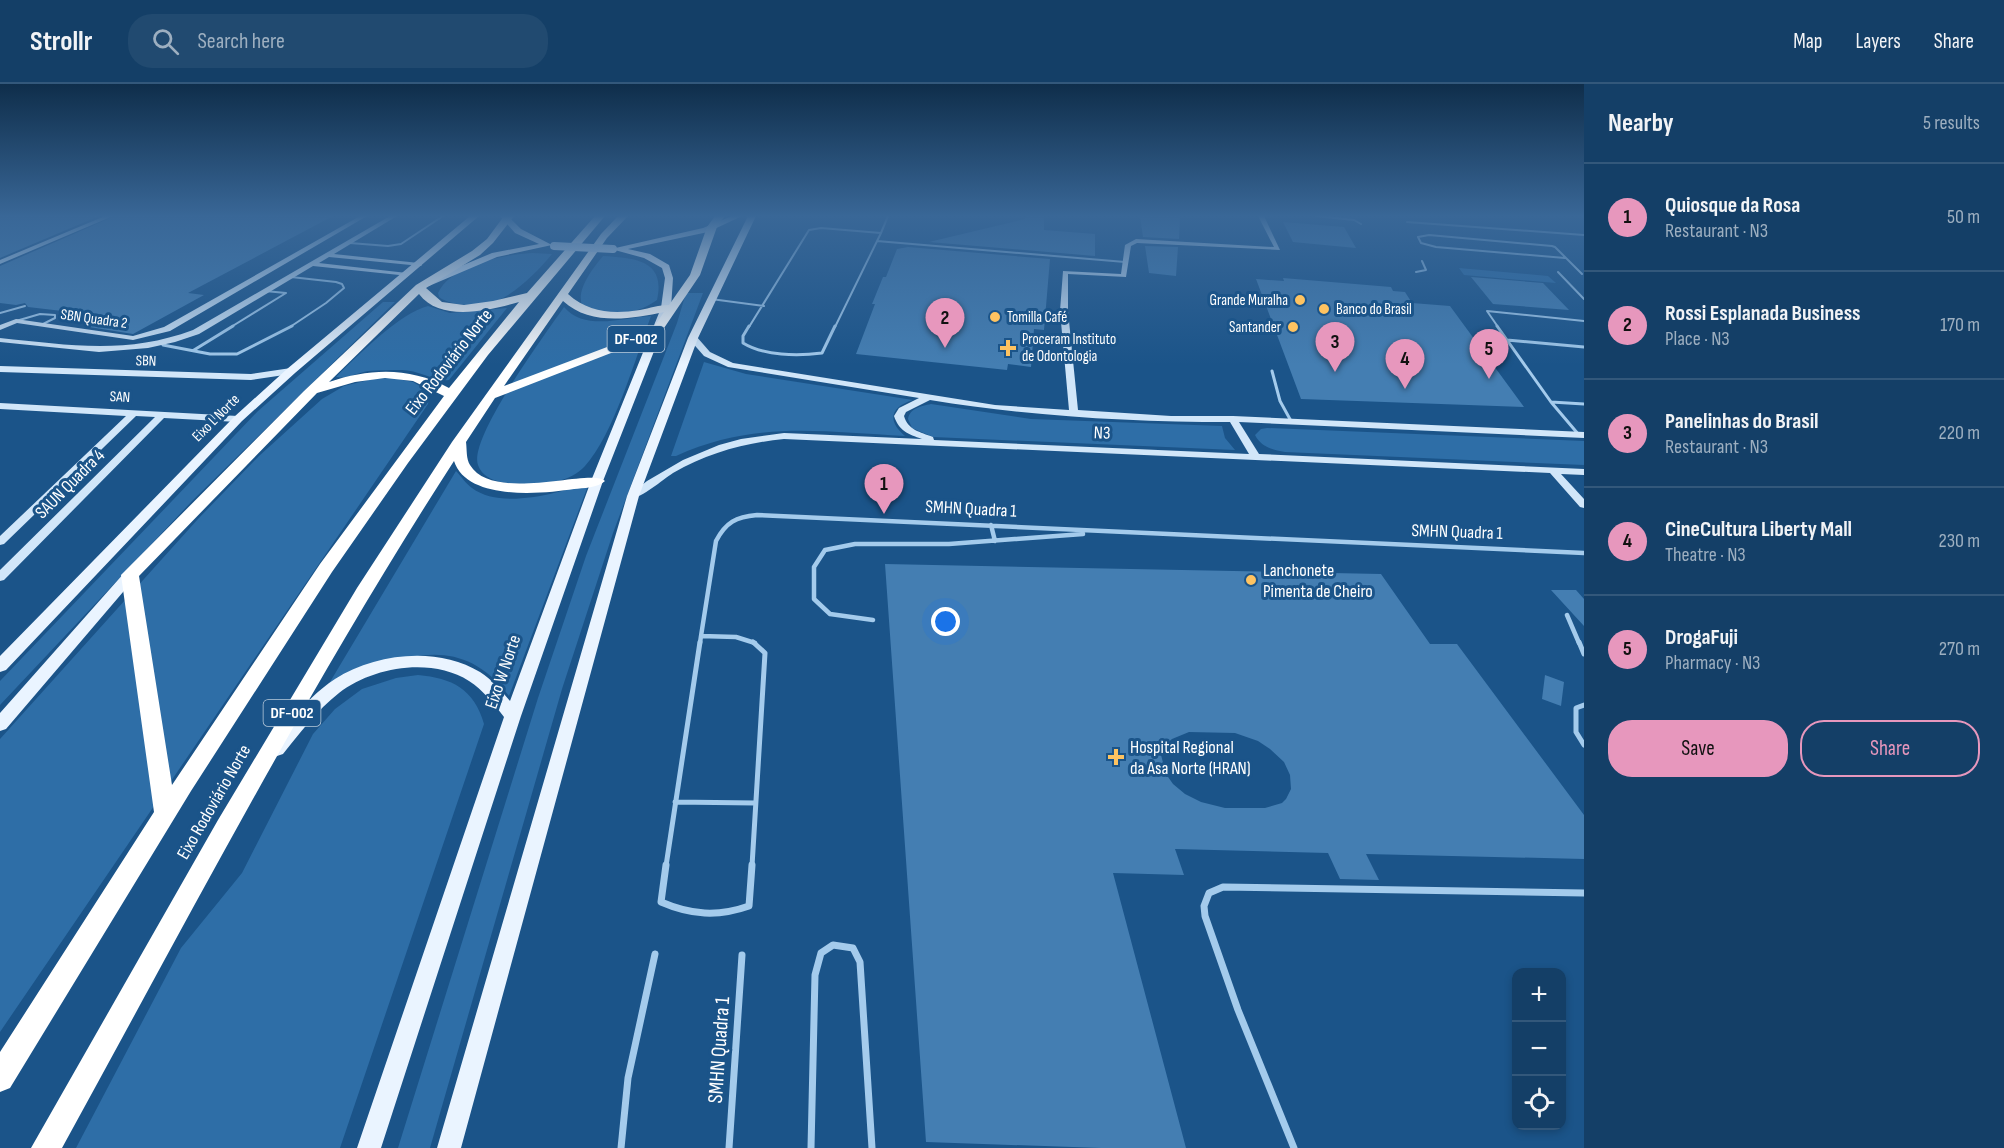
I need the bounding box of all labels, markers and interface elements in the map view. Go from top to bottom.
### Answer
search box [128,14,548,68]
text: Strollr [30,25,92,58]
icon: search [149,25,182,58]
text: Search here [197,28,285,55]
text: Map [1793,29,1822,54]
text: Layers [1855,29,1901,54]
text: Share [1934,29,1974,54]
text: Nearby [1608,108,1674,139]
text: 5 results [1923,111,1980,135]
text: Quiosque da Rosa [1665,192,1800,219]
text: 1 [1624,205,1631,229]
text: 50 m [1947,205,1980,229]
text: Restaurant · N3 [1665,219,1768,243]
place label: Grande Muralha [1210,291,1288,310]
marker: Grande Muralha [1293,293,1307,307]
pin: 2 [926,298,964,348]
place label: Banco do Brasil [1336,300,1412,319]
text: Rossi Esplanada Business [1665,300,1860,327]
marker: Banco do Brasil [1317,302,1331,316]
street label: SBN Quadra 2 [59,305,129,333]
street label: Eixo Rodoviário Norte [401,305,497,419]
place label: Tomilla Café [1007,308,1067,327]
marker: Tomilla Café [988,310,1002,324]
text: 2 [1623,313,1632,337]
text: 170 m [1940,313,1980,337]
place label: Santander [1229,318,1282,337]
marker: Santander [1286,320,1300,334]
pin: 3 [1316,322,1354,372]
road number: DF-002 [608,326,664,352]
text: Place · N3 [1665,327,1730,351]
place label: Proceram Instituto de Odontologia [1022,330,1116,366]
pin: 5 [1470,330,1508,379]
marker: Proceram Instituto de Odontologia [999,339,1017,357]
pin: 4 [1386,340,1424,389]
street label: SBN [135,351,157,371]
street label: SAN [109,387,131,407]
street label: Eixo L Norte [188,390,244,446]
text: Panelinhas do Brasil [1665,408,1819,435]
text: 3 [1623,421,1632,445]
text: 220 m [1939,421,1980,445]
street label: N3 [1093,422,1111,444]
text: Restaurant · N3 [1665,435,1768,459]
street label: SAUN Quadra 4 [31,445,109,523]
pin: 1 [864,464,904,514]
street label: SMHN Quadra 1 [925,496,1018,522]
text: CineCultura Liberty Mall [1665,516,1852,543]
street label: SMHN Quadra 1 [1411,520,1504,544]
text: 4 [1623,529,1632,553]
text: 230 m [1938,529,1980,553]
text: Theatre · N3 [1665,543,1746,567]
place label: Lanchonete Pimenta de Cheiro [1263,560,1373,602]
marker: Lanchonete Pimenta de Cheiro [1244,573,1258,587]
your location [931,607,960,636]
text: DrogaFuji [1665,624,1738,651]
street label: Eixo W Norte [481,632,525,712]
text: 5 [1623,637,1632,661]
text: 270 m [1939,637,1980,661]
text: Pharmacy · N3 [1665,651,1761,675]
road number: DF-002 [264,700,320,726]
button: Save [1608,720,1788,777]
button: Share [1800,720,1980,777]
place label: Hospital Regional da Asa Norte (HRAN) [1130,737,1251,779]
street label: Eixo Rodoviário Norte [173,741,255,863]
marker: Hospital Regional da Asa Norte (HRAN) [1107,748,1125,766]
map controls [1512,968,1566,1130]
button: + [1512,968,1566,1022]
street label: SMHN Quadra 1 [703,995,735,1104]
button: − [1512,1022,1566,1076]
button: locate [1512,1076,1566,1130]

